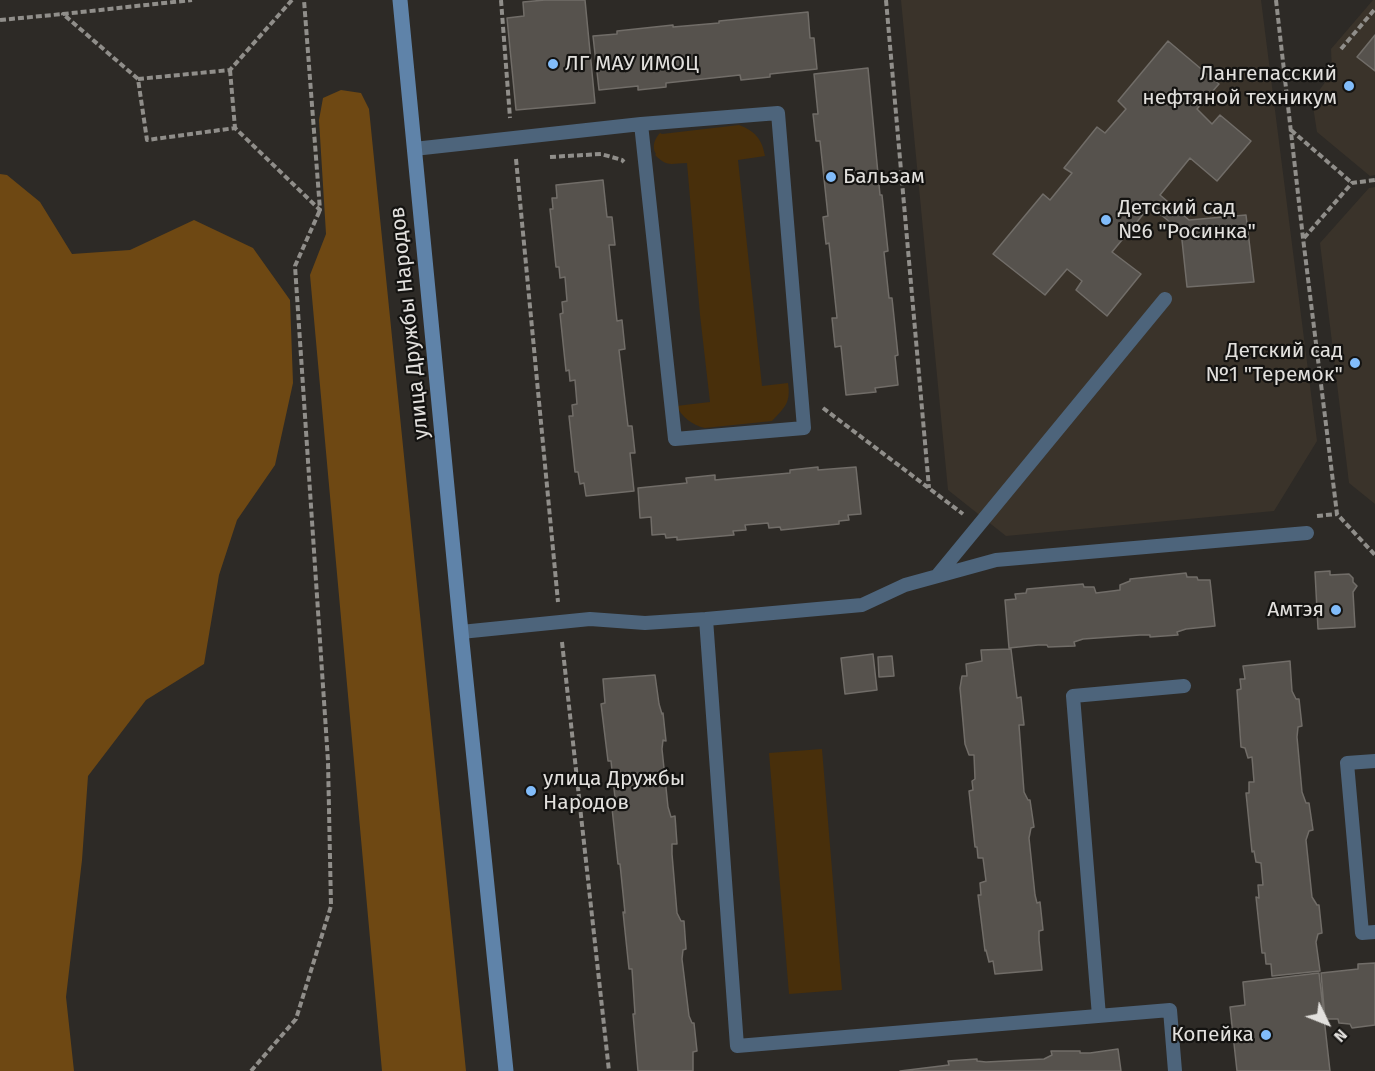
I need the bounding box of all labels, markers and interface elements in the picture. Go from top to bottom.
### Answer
place label: ЛГ МАУ ИМОЦ [565,51,699,77]
marker: ЛГ МАУ ИМОЦ [546,57,560,71]
place label: Лангепасский нефтяной техникум [1142,61,1337,111]
marker: Лангепасский нефтяной техникум [1342,79,1356,93]
place label: Бальзам [843,164,925,190]
marker: Бальзам [824,170,838,184]
place label: Детский сад №6 "Росинка" [1118,195,1256,245]
street label: улица Дружбы Народов [385,205,435,441]
marker: Детский сад №6 "Росинка" [1099,213,1113,227]
place label: Детский сад №1 "Теремок" [1205,338,1343,388]
marker: Детский сад №1 "Теремок" [1348,356,1362,370]
place label: Амтэя [1267,597,1324,623]
marker: Амтэя [1329,603,1343,617]
place label: улица Дружбы Народов [543,766,685,816]
marker: улица Дружбы Народов [524,784,538,798]
north arrow [1297,993,1357,1053]
place label: Копейка [1171,1022,1254,1048]
text: N [1330,1025,1351,1046]
marker: Копейка [1259,1028,1273,1042]

